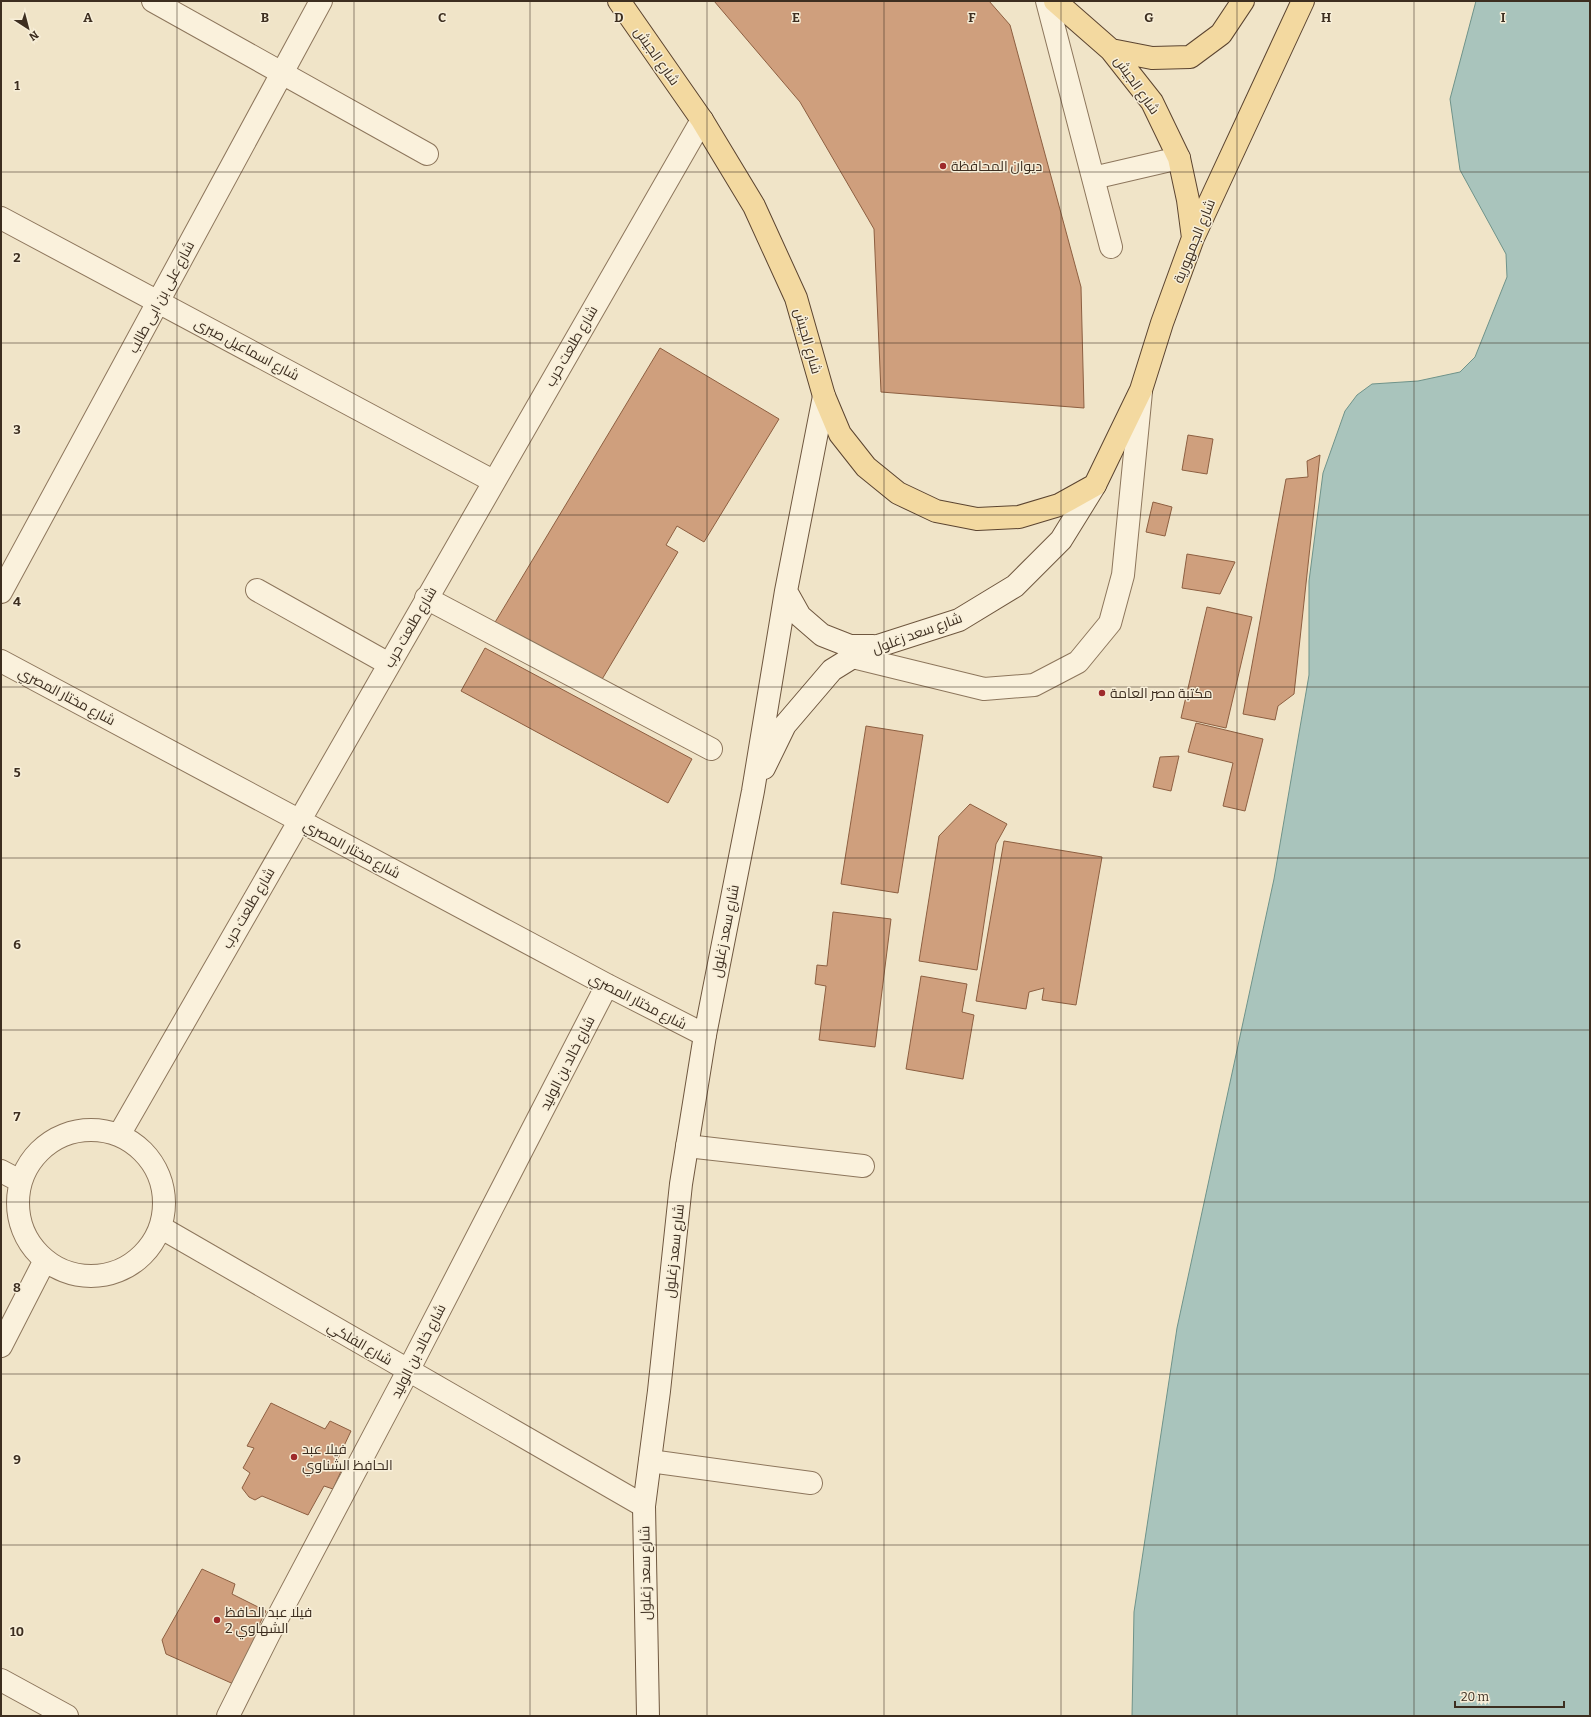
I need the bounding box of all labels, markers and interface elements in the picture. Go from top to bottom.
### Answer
north arrow [8,8,48,48]
text: A [83,10,93,25]
text: B [261,10,269,25]
text: C [438,10,446,25]
text: D [614,10,624,25]
text: E [792,10,800,25]
text: F [968,10,976,25]
text: G [1144,10,1154,25]
text: H [1321,10,1331,25]
text: I [1501,10,1506,25]
street label: شارع الجيش [630,24,683,89]
text: N [26,28,41,44]
street label: شارع الجيش [1110,53,1163,118]
text: 1 [14,78,20,93]
place label: ديوان المحافظة [951,158,1042,175]
marker: ديوان المحافظة [938,161,948,171]
street label: شارع الجمهورية [1170,197,1219,286]
street label: شارع على بن ابى طالب [125,238,198,356]
text: 2 [13,250,21,265]
street label: شارع طلعت حرب [541,303,601,390]
street label: شارع الجيش [790,306,825,376]
street label: شارع اسماعيل صبرى [191,315,302,384]
text: 3 [13,422,21,437]
street label: شارع طلعت حرب [380,584,440,671]
text: 4 [13,594,21,609]
street label: شارع سعد زغلول [870,609,964,658]
street label: شارع مختار المصري [14,664,118,732]
place label: مكتبة مصر العامة [1110,685,1213,702]
marker: مكتبة مصر العامة [1097,688,1107,698]
text: 5 [13,765,21,780]
street label: شارع مختار المصري [299,817,403,885]
street label: شارع طلعت حرب [218,865,278,952]
street label: شارع سعد زغلول [708,883,743,979]
text: 6 [13,937,21,952]
street label: شارع مختار المصري [585,970,689,1036]
street label: شارع خالد بن الوليد [536,1013,599,1113]
text: 7 [14,1109,21,1124]
street label: شارع سعد زغلول [661,1203,688,1299]
text: 8 [13,1280,21,1295]
street label: شارع خالد بن الوليد [387,1301,450,1401]
street label: شارع الفلكي [323,1318,395,1371]
place label: فيلا عبد الحافظ الشناوي [302,1441,393,1477]
text: 9 [13,1452,21,1467]
marker: فيلا عبد الحافظ الشناوي [289,1452,299,1462]
street label: شارع سعد زغلول [636,1526,655,1620]
place label: فيلا عبد الحافظ الشهاوي 2 [225,1604,312,1640]
marker: فيلا عبد الحافظ الشهاوي 2 [212,1615,222,1625]
text: 10 [10,1624,24,1639]
scale bar [1455,1683,1564,1709]
text: 20 m [1461,1690,1490,1704]

